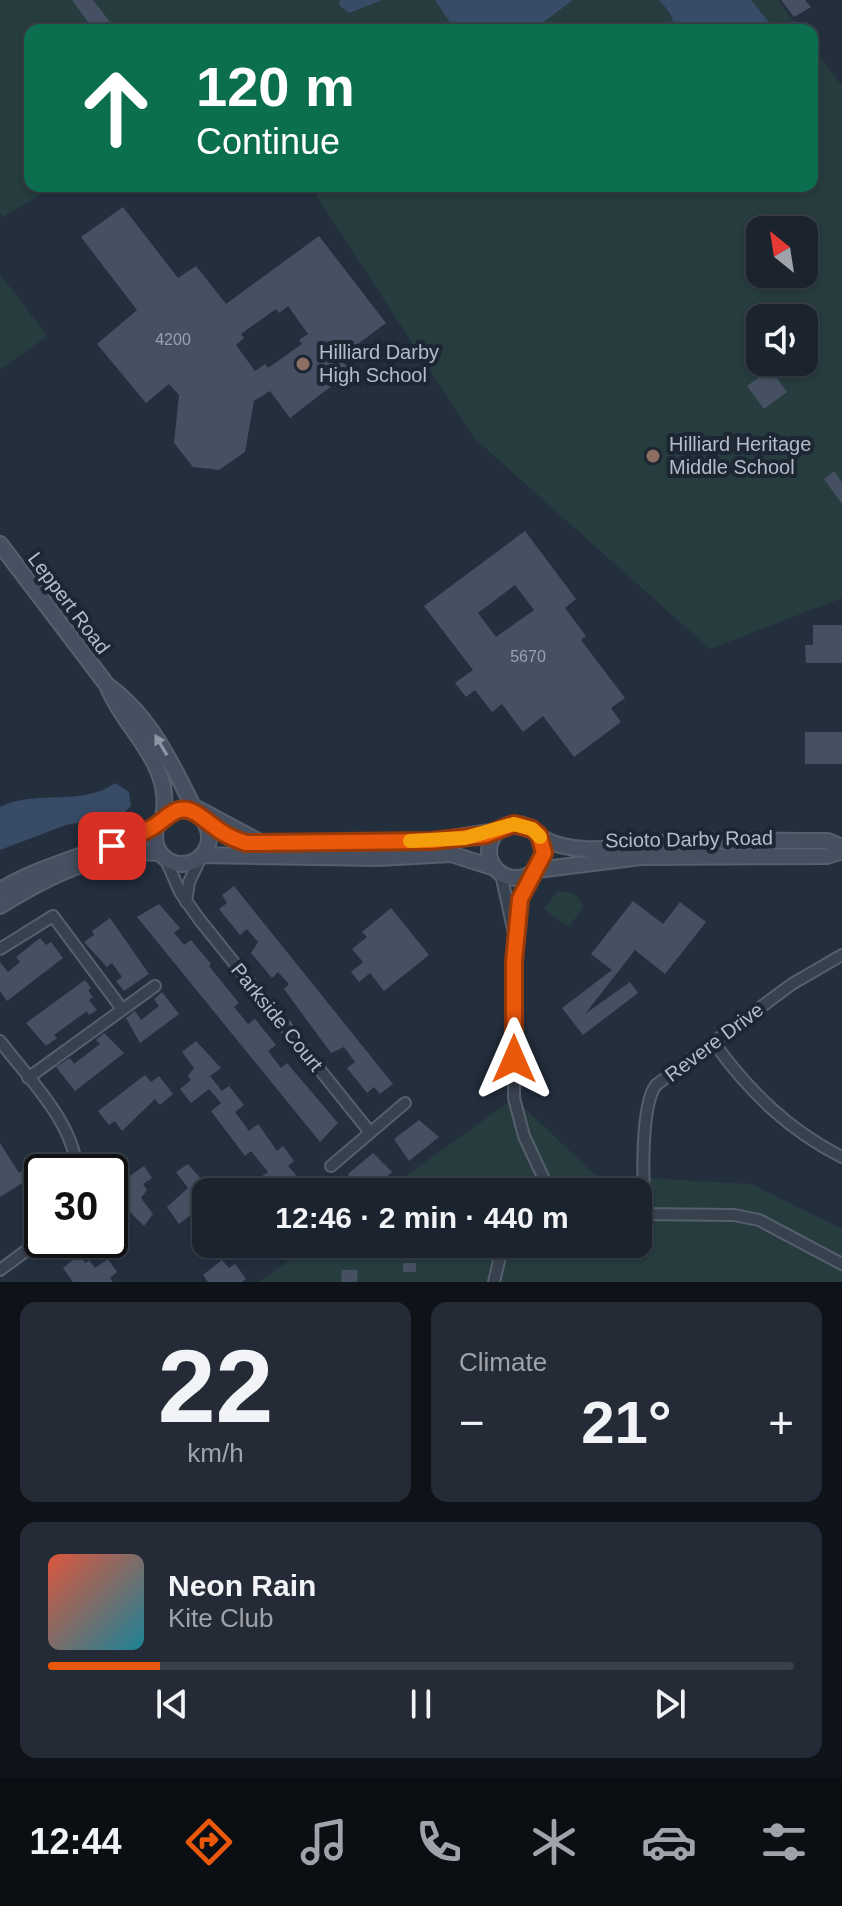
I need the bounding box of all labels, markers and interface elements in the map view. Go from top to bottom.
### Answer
text: 120 m [196,55,355,118]
icon: ahead [64,56,168,160]
text: Continue [196,121,340,162]
north arrow [746,216,818,288]
map controls [746,216,818,376]
button: sound [746,304,818,376]
house number: 4200 [155,331,191,348]
place label: Hilliard Darby High School [319,341,439,386]
marker: Hilliard Darby High School [294,355,312,373]
place label: Hilliard Heritage Middle School [669,433,811,478]
marker: Hilliard Heritage Middle School [644,447,662,465]
street label: Leppert Road [24,548,114,658]
house number: 5670 [510,648,546,665]
one-way arrow [154,734,168,756]
pin [78,812,146,880]
icon: arrive [90,824,134,868]
street label: Scioto Darby Road [605,827,773,851]
street label: Parkside Court [227,959,327,1076]
street label: Revere Drive [661,998,767,1086]
position arrow [472,1017,556,1101]
speed limit sign: 30 [24,1154,128,1258]
text: 12:46 · 2 min · 440 m [275,1201,569,1234]
text: 22 [158,1328,273,1444]
text: Climate [459,1347,547,1377]
text: 21° [581,1389,672,1456]
text: − [459,1398,485,1447]
text: + [768,1398,794,1447]
text: km/h [187,1438,244,1468]
text: Neon Rain [168,1569,316,1602]
text: Kite Club [168,1603,274,1633]
icon: previous [150,1682,194,1726]
icon: pause [399,1682,443,1726]
icon: next [648,1682,692,1726]
icon: directions [181,1814,237,1870]
icon: music [296,1814,352,1870]
icon: phone [411,1814,467,1870]
icon: climate [526,1814,582,1870]
icon: car [641,1814,697,1870]
icon: filters [756,1814,812,1870]
text: 12:44 [30,1821,122,1862]

